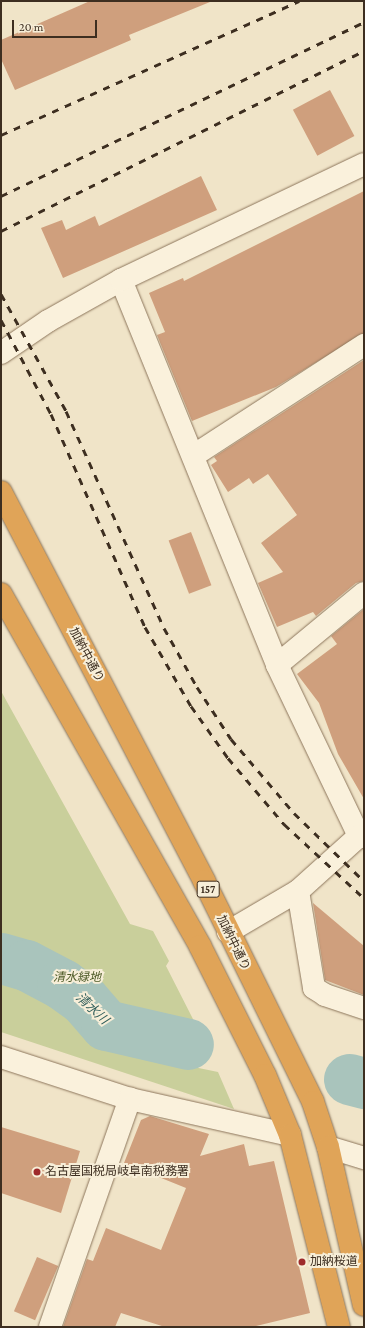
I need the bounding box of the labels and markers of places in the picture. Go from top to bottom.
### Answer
place label: 名古屋国税局岐阜南税務署 [45,1165,189,1179]
marker: 名古屋国税局岐阜南税務署 [32,1167,42,1177]
place label: 加納桜道 [310,1255,358,1269]
marker: 加納桜道 [297,1257,307,1267]

